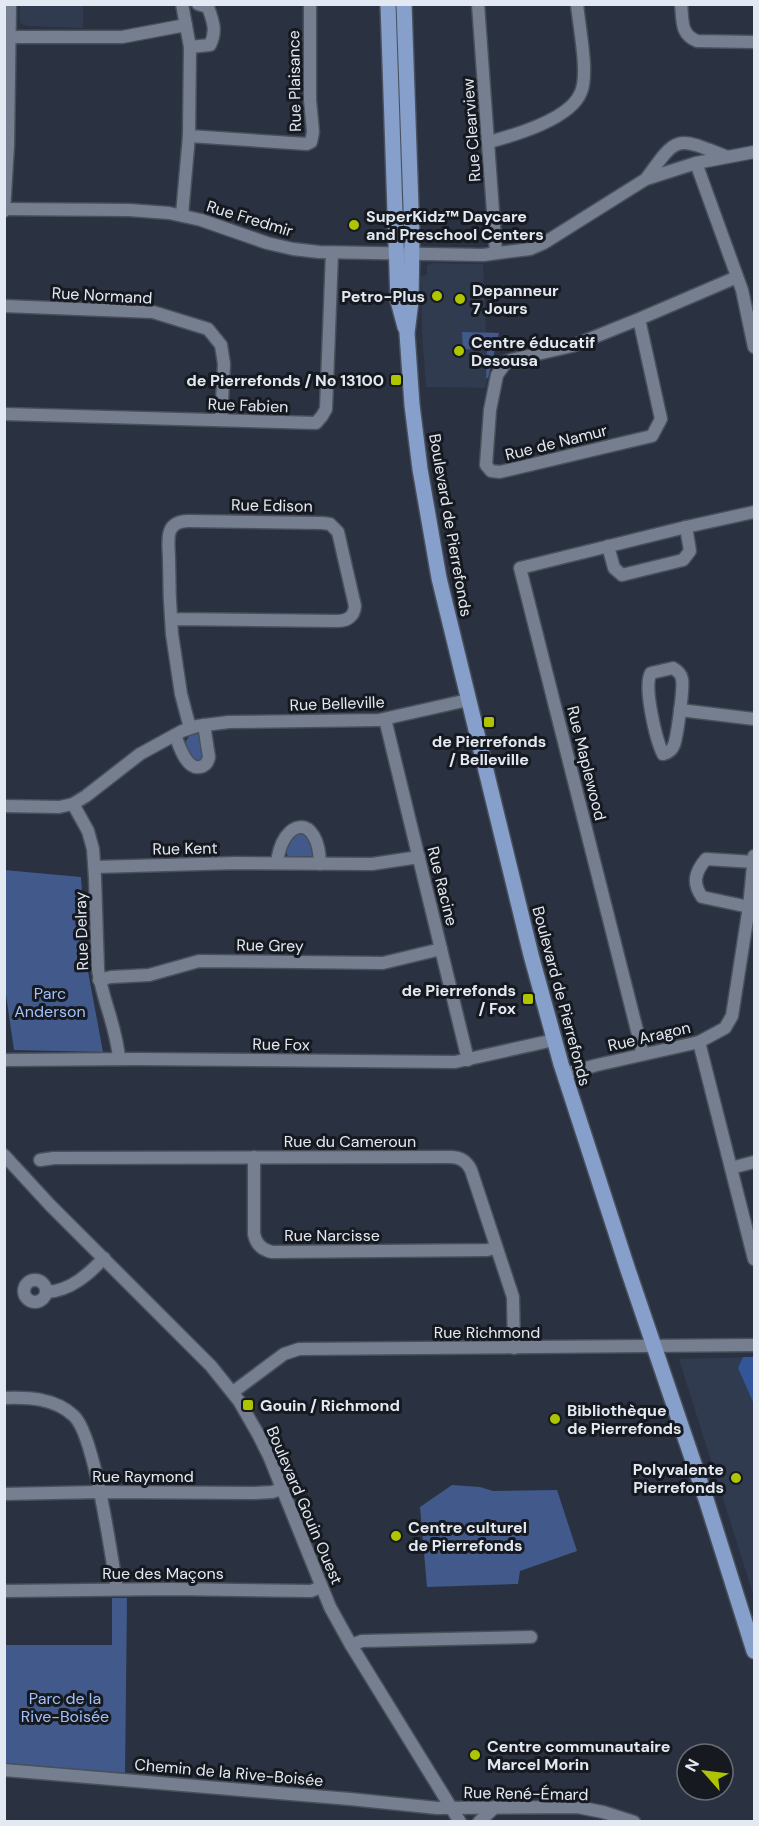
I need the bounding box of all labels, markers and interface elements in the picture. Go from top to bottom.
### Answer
street label: Rue Plaisance [283,30,306,132]
street label: Rue Clearview [457,77,486,183]
street label: Rue Fredmir [204,195,296,242]
place label: SuperKidz™ Daycare and Preschool Centers [366,206,544,245]
marker: SuperKidz™ Daycare and Preschool Centers [347,218,361,232]
place label: Depanneur 7 Jours [472,280,559,319]
street label: Rue Normand [51,282,153,309]
place label: Petro-Plus [341,286,425,307]
marker: Petro-Plus [430,289,444,303]
marker: Depanneur 7 Jours [453,292,467,306]
place label: Centre éducatif Desousa [471,332,595,371]
marker: Centre éducatif Desousa [452,344,466,358]
place label: de Pierrefonds / No 13100 [186,370,384,391]
marker: de Pierrefonds / No 13100 [389,373,403,387]
street label: Rue Fabien [207,394,289,417]
street label: Rue de Namur [503,420,609,465]
street label: Boulevard de Pierrefonds [424,432,477,618]
street label: Rue Edison [231,494,313,517]
street label: Rue Belleville [289,691,385,716]
street label: Rue Maplewood [562,704,611,823]
marker: de Pierrefonds / Belleville [482,715,496,729]
place label: de Pierrefonds / Belleville [432,731,546,770]
street label: Rue Kent [152,837,218,860]
street label: Rue Racine [422,844,463,928]
street label: Rue Delray [70,891,93,971]
street label: Boulevard de Pierrefonds [527,904,596,1088]
street label: Rue Grey [236,934,304,957]
place label: de Pierrefonds / Fox [401,980,516,1019]
park label: Parc Anderson [14,983,86,1022]
marker: de Pierrefonds / Fox [521,992,535,1006]
street label: Rue Aragon [606,1017,693,1056]
street label: Rue Fox [252,1034,310,1055]
street label: Rue du Cameroun [284,1131,416,1152]
street label: Rue Narcisse [284,1225,380,1246]
street label: Rue Richmond [434,1322,540,1343]
place label: Gouin / Richmond [260,1395,400,1416]
marker: Gouin / Richmond [241,1398,255,1412]
place label: Bibliothèque de Pierrefonds [567,1400,682,1439]
marker: Bibliothèque de Pierrefonds [548,1412,562,1426]
street label: Boulevard Gouin Ouest [262,1423,347,1588]
place label: Polyvalente Pierrefonds [633,1459,724,1498]
street label: Rue Raymond [92,1466,194,1487]
marker: Polyvalente Pierrefonds [729,1471,743,1485]
place label: Centre culturel de Pierrefonds [408,1517,527,1556]
marker: Centre culturel de Pierrefonds [389,1529,403,1543]
street label: Rue des Maçons [102,1563,224,1584]
park label: Parc de la Rive-Boisée [21,1688,109,1727]
place label: Centre communautaire Marcel Morin [487,1736,670,1775]
north arrow [675,1742,735,1802]
marker: Centre communautaire Marcel Morin [468,1748,482,1762]
street label: Chemin de la Rive-Boisée [134,1754,324,1791]
text: N [680,1755,704,1775]
street label: Rue René-Émard [463,1782,589,1805]

